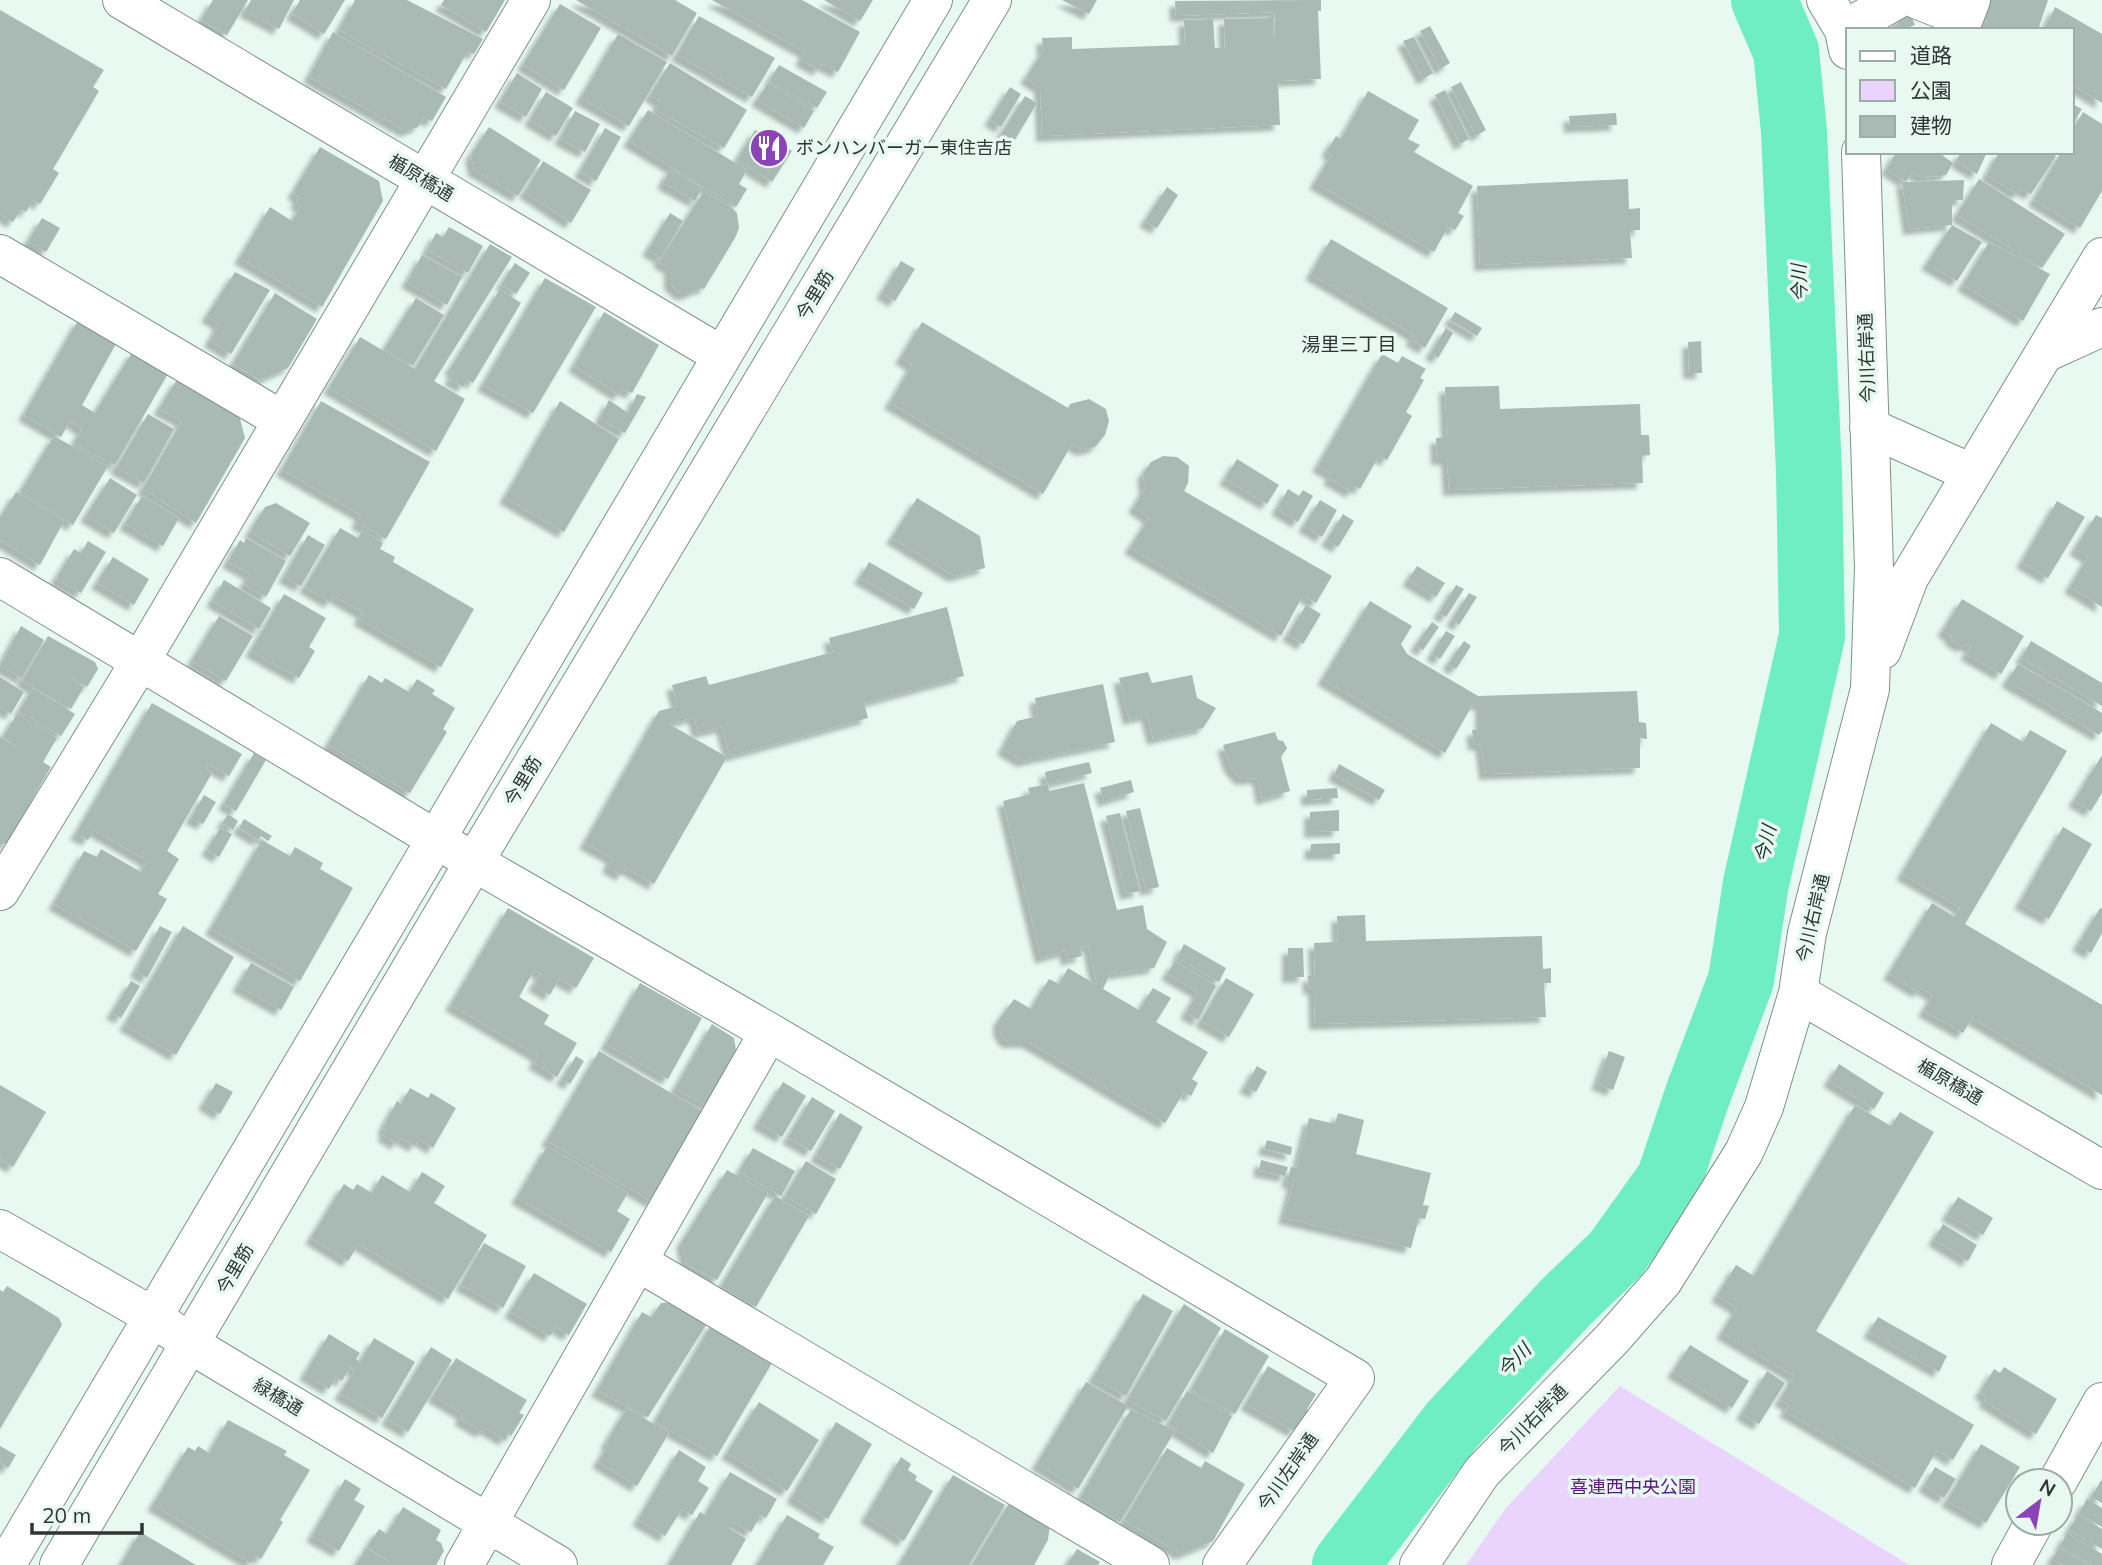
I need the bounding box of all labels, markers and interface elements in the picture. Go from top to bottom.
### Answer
legend [1846,28,2074,154]
text: 道路 [1910,42,1952,68]
text: 公園 [1910,77,1952,103]
text: 建物 [1910,112,1952,138]
restaurant icon: ボンハンバーガー東住吉店 [748,127,790,169]
place label: ボンハンバーガー東住吉店 [796,136,1012,159]
street label: 楯原橋通 [384,149,458,206]
water label: 今川 [1786,262,1812,302]
street label: 今里筋 [791,266,838,324]
street label: 今川右岸通 [1853,313,1880,403]
district label: 湯里三丁目 [1301,332,1397,356]
street label: 今里筋 [499,752,546,810]
water label: 今川 [1749,821,1781,865]
street label: 今川右岸通 [1791,871,1834,964]
street label: 楯原橋通 [1913,1054,1987,1110]
street label: 今里筋 [211,1240,258,1298]
water label: 今川 [1492,1337,1537,1382]
street label: 緑橋通 [249,1373,307,1420]
street label: 今川右岸通 [1493,1379,1572,1460]
street label: 今川左岸通 [1252,1428,1323,1515]
north arrow [2004,1467,2074,1537]
text: N [2035,1473,2060,1501]
park label: 喜連西中央公園 [1570,1475,1696,1498]
scale bar [32,1492,142,1536]
text: 20 m [42,1502,91,1528]

